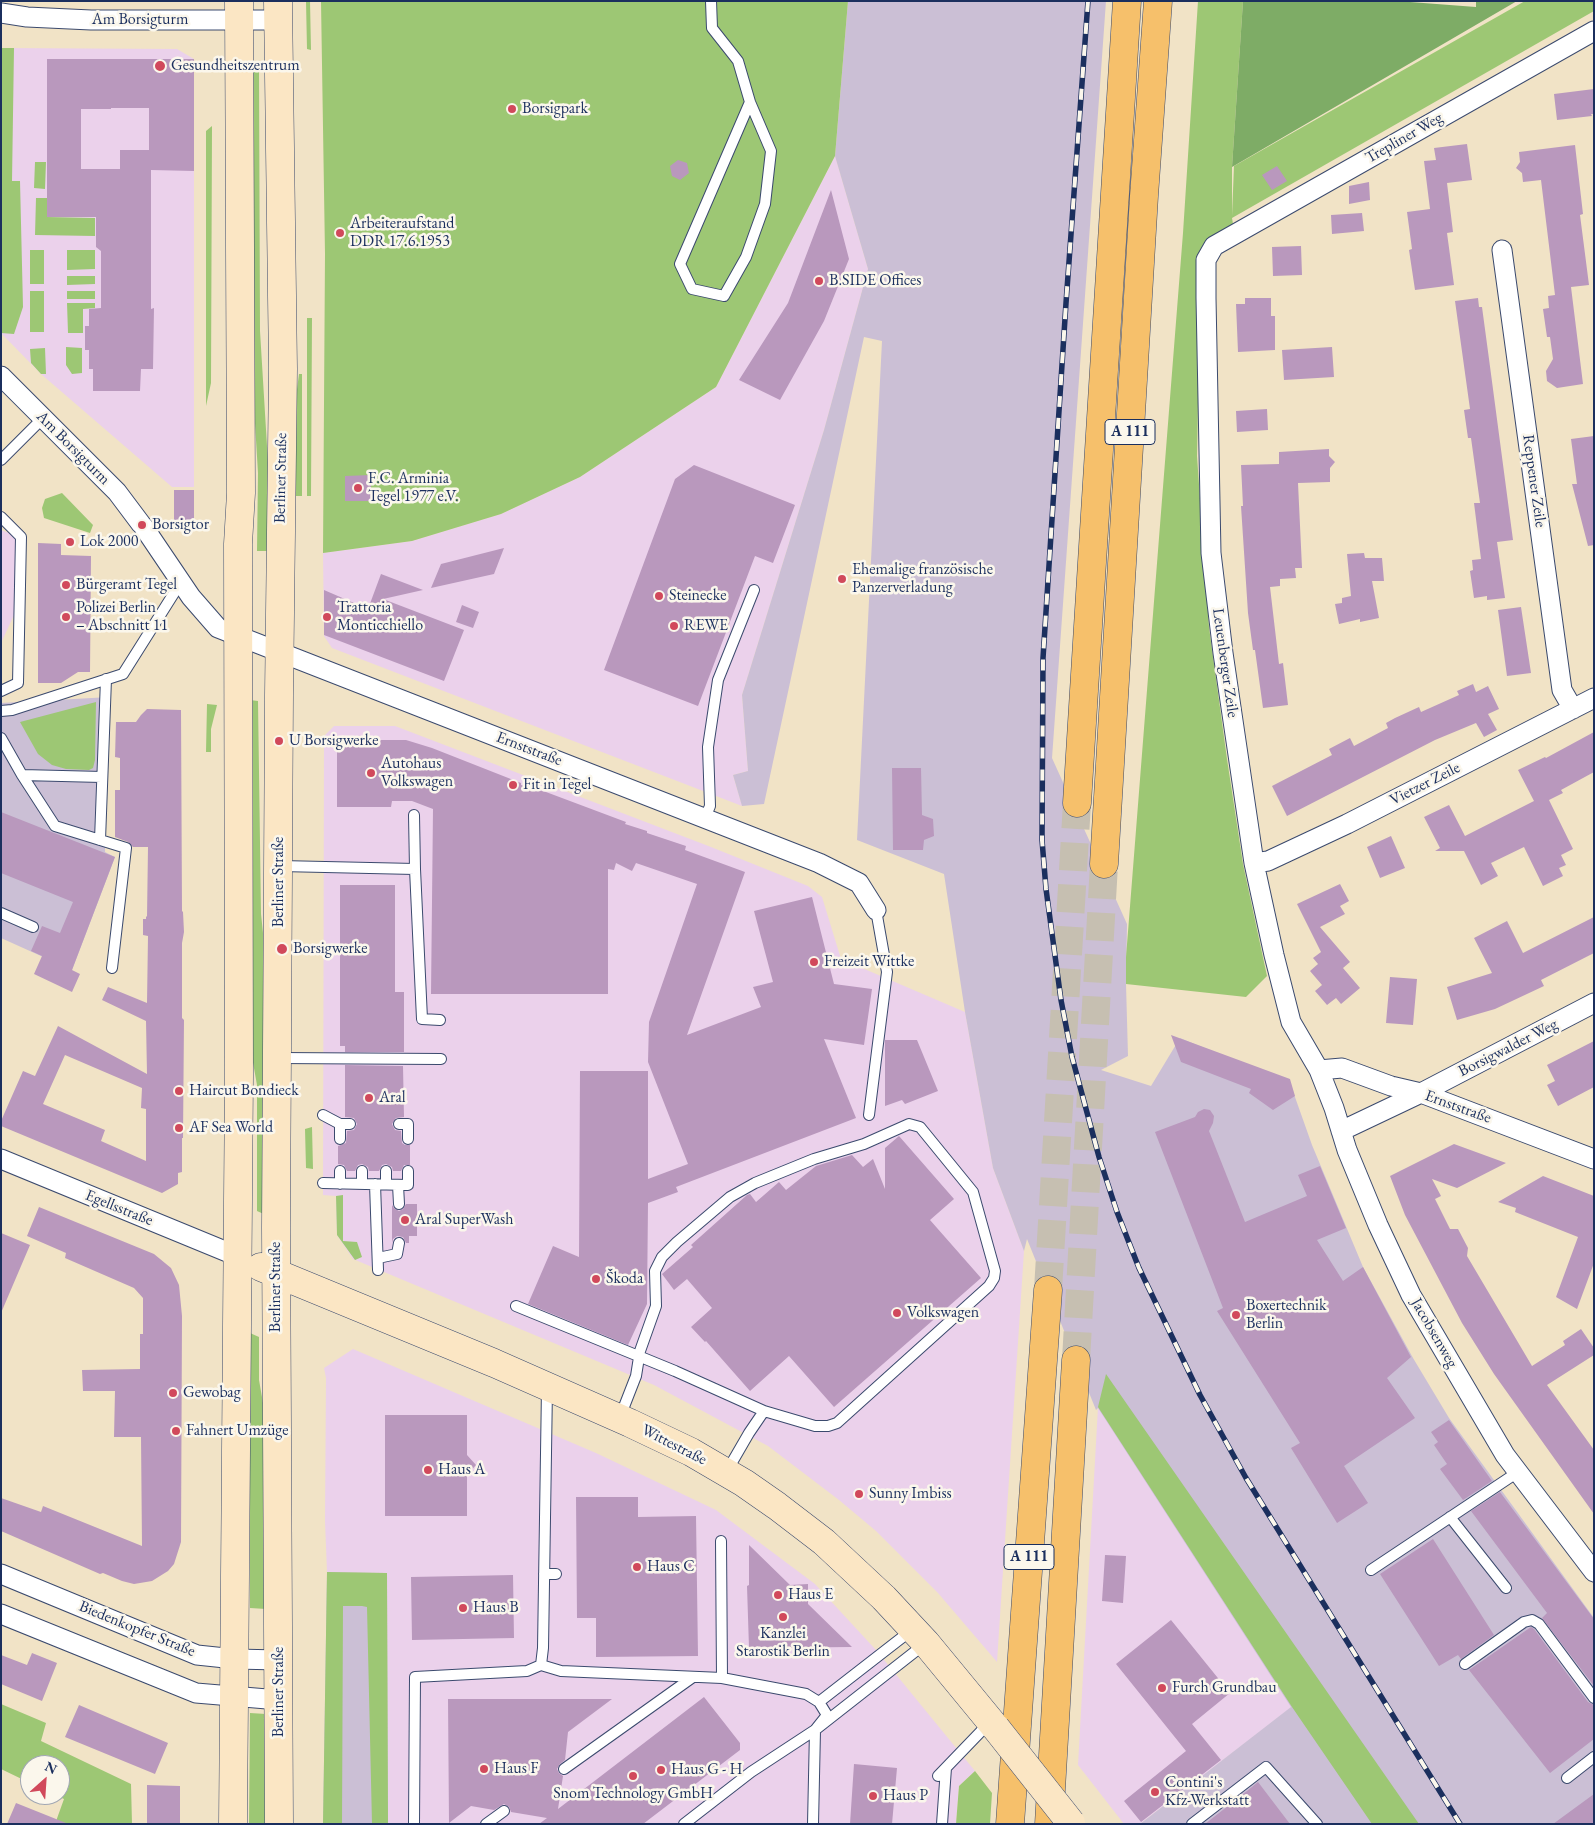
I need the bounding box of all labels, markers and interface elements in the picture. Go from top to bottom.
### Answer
street label: Am Borsigturm [92,10,188,30]
place label: Gesundheitszentrum [171,56,300,76]
marker: Gesundheitszentrum [153,59,167,73]
place label: Borsigpark [522,99,588,119]
marker: Borsigpark [506,103,518,115]
street label: Trepliner Weg [1362,108,1446,168]
place label: Arbeiteraufstand DDR 17.6.1953 [350,214,454,252]
marker: Arbeiteraufstand DDR 17.6.1953 [334,227,346,239]
place label: B.SIDE Offices [829,271,921,291]
marker: B.SIDE Offices [813,275,825,287]
street label: Am Borsigturm [32,407,114,489]
road number: A 111 [1105,420,1155,444]
street label: Berliner Straße [271,433,291,523]
street label: Reppener Zeile [1518,433,1550,529]
place label: F.C. Arminia Tegel 1977 e.V. [368,469,459,507]
marker: F.C. Arminia Tegel 1977 e.V. [352,482,364,494]
place label: Borsigtor [152,515,209,535]
marker: Borsigtor [136,519,148,531]
place label: Lok 2000 [80,532,138,552]
marker: Lok 2000 [64,536,76,548]
place label: Ehemalige französische Panzerverladung [852,560,993,598]
marker: Ehemalige französische Panzerverladung [836,573,848,585]
place label: Bürgeramt Tegel [76,575,177,595]
marker: Bürgeramt Tegel [60,579,72,591]
place label: Steinecke [669,586,726,606]
marker: Steinecke [653,590,665,602]
place label: Polizei Berlin – Abschnitt 11 [76,598,168,636]
place label: Trattoria Monticchiello [337,598,423,636]
street label: Leuenberger Zeile [1208,607,1242,719]
marker: Polizei Berlin – Abschnitt 11 [60,611,72,623]
marker: Trattoria Monticchiello [321,611,333,623]
place label: REWE [684,616,728,636]
marker: REWE [668,620,680,632]
street label: Ernststraße [493,728,565,770]
place label: U Borsigwerke [289,731,379,751]
marker: U Borsigwerke [273,735,285,747]
place label: Autohaus Volkswagen [381,754,453,792]
street label: Vietzer Zeile [1387,758,1463,810]
marker: Autohaus Volkswagen [365,767,377,779]
place label: Fit in Tegel [523,775,591,795]
marker: Fit in Tegel [507,779,519,791]
street label: Berliner Straße [269,837,289,927]
place label: Borsigwerke [293,939,368,959]
marker: Borsigwerke [275,942,289,956]
place label: Freizeit Wittke [824,952,914,972]
marker: Freizeit Wittke [808,956,820,968]
street label: Borsigwalder Weg [1455,1015,1561,1081]
place label: Haircut Bondieck [189,1081,299,1101]
marker: Haircut Bondieck [173,1085,185,1097]
street label: Ernststraße [1422,1086,1494,1128]
place label: Aral [379,1088,406,1108]
marker: Aral [363,1092,375,1104]
place label: AF Sea World [189,1118,273,1138]
marker: AF Sea World [173,1122,185,1134]
street label: Egellsstraße [82,1186,156,1230]
place label: Aral SuperWash [415,1210,513,1230]
marker: Aral SuperWash [399,1214,411,1226]
street label: Berliner Straße [266,1242,286,1332]
place label: Škoda [606,1269,643,1289]
marker: Škoda [590,1273,602,1285]
street label: Jacobsenweg [1406,1295,1462,1371]
place label: Boxertechnik Berlin [1246,1296,1327,1334]
place label: Volkswagen [907,1303,979,1323]
marker: Volkswagen [891,1307,903,1319]
marker: Boxertechnik Berlin [1230,1309,1242,1321]
place label: Gewobag [183,1383,241,1403]
marker: Gewobag [167,1387,179,1399]
street label: Wittestraße [638,1420,710,1470]
place label: Fahnert Umzüge [186,1421,289,1441]
marker: Fahnert Umzüge [170,1425,182,1437]
place label: Haus A [438,1460,485,1480]
marker: Haus A [422,1464,434,1476]
place label: Sunny Imbiss [869,1484,952,1504]
marker: Sunny Imbiss [853,1488,865,1500]
road number: A 111 [1004,1544,1054,1570]
place label: Haus C [647,1557,695,1577]
marker: Haus C [631,1561,643,1573]
place label: Haus E [788,1585,833,1605]
marker: Haus E [772,1589,784,1601]
street label: Biedenkopfer Straße [76,1597,198,1661]
place label: Haus B [473,1598,519,1618]
marker: Haus B [457,1602,469,1614]
marker: Kanzlei Starostik Berlin [777,1611,789,1623]
place label: Kanzlei Starostik Berlin [736,1624,830,1662]
street label: Berliner Straße [269,1647,289,1737]
place label: Furch Grundbau [1172,1678,1277,1698]
marker: Furch Grundbau [1156,1682,1168,1694]
north arrow [20,1755,70,1805]
text: N [42,1757,60,1778]
place label: Haus F [494,1759,538,1779]
place label: Haus G - H [671,1760,743,1780]
marker: Haus F [478,1763,490,1775]
marker: Haus G - H [655,1764,667,1776]
marker: Snom Technology GmbH [627,1770,639,1782]
place label: Contini's Kfz-Werkstatt [1165,1773,1249,1811]
place label: Snom Technology GmbH [553,1784,713,1804]
place label: Haus P [883,1786,928,1806]
marker: Contini's Kfz-Werkstatt [1149,1786,1161,1798]
marker: Haus P [867,1790,879,1802]

